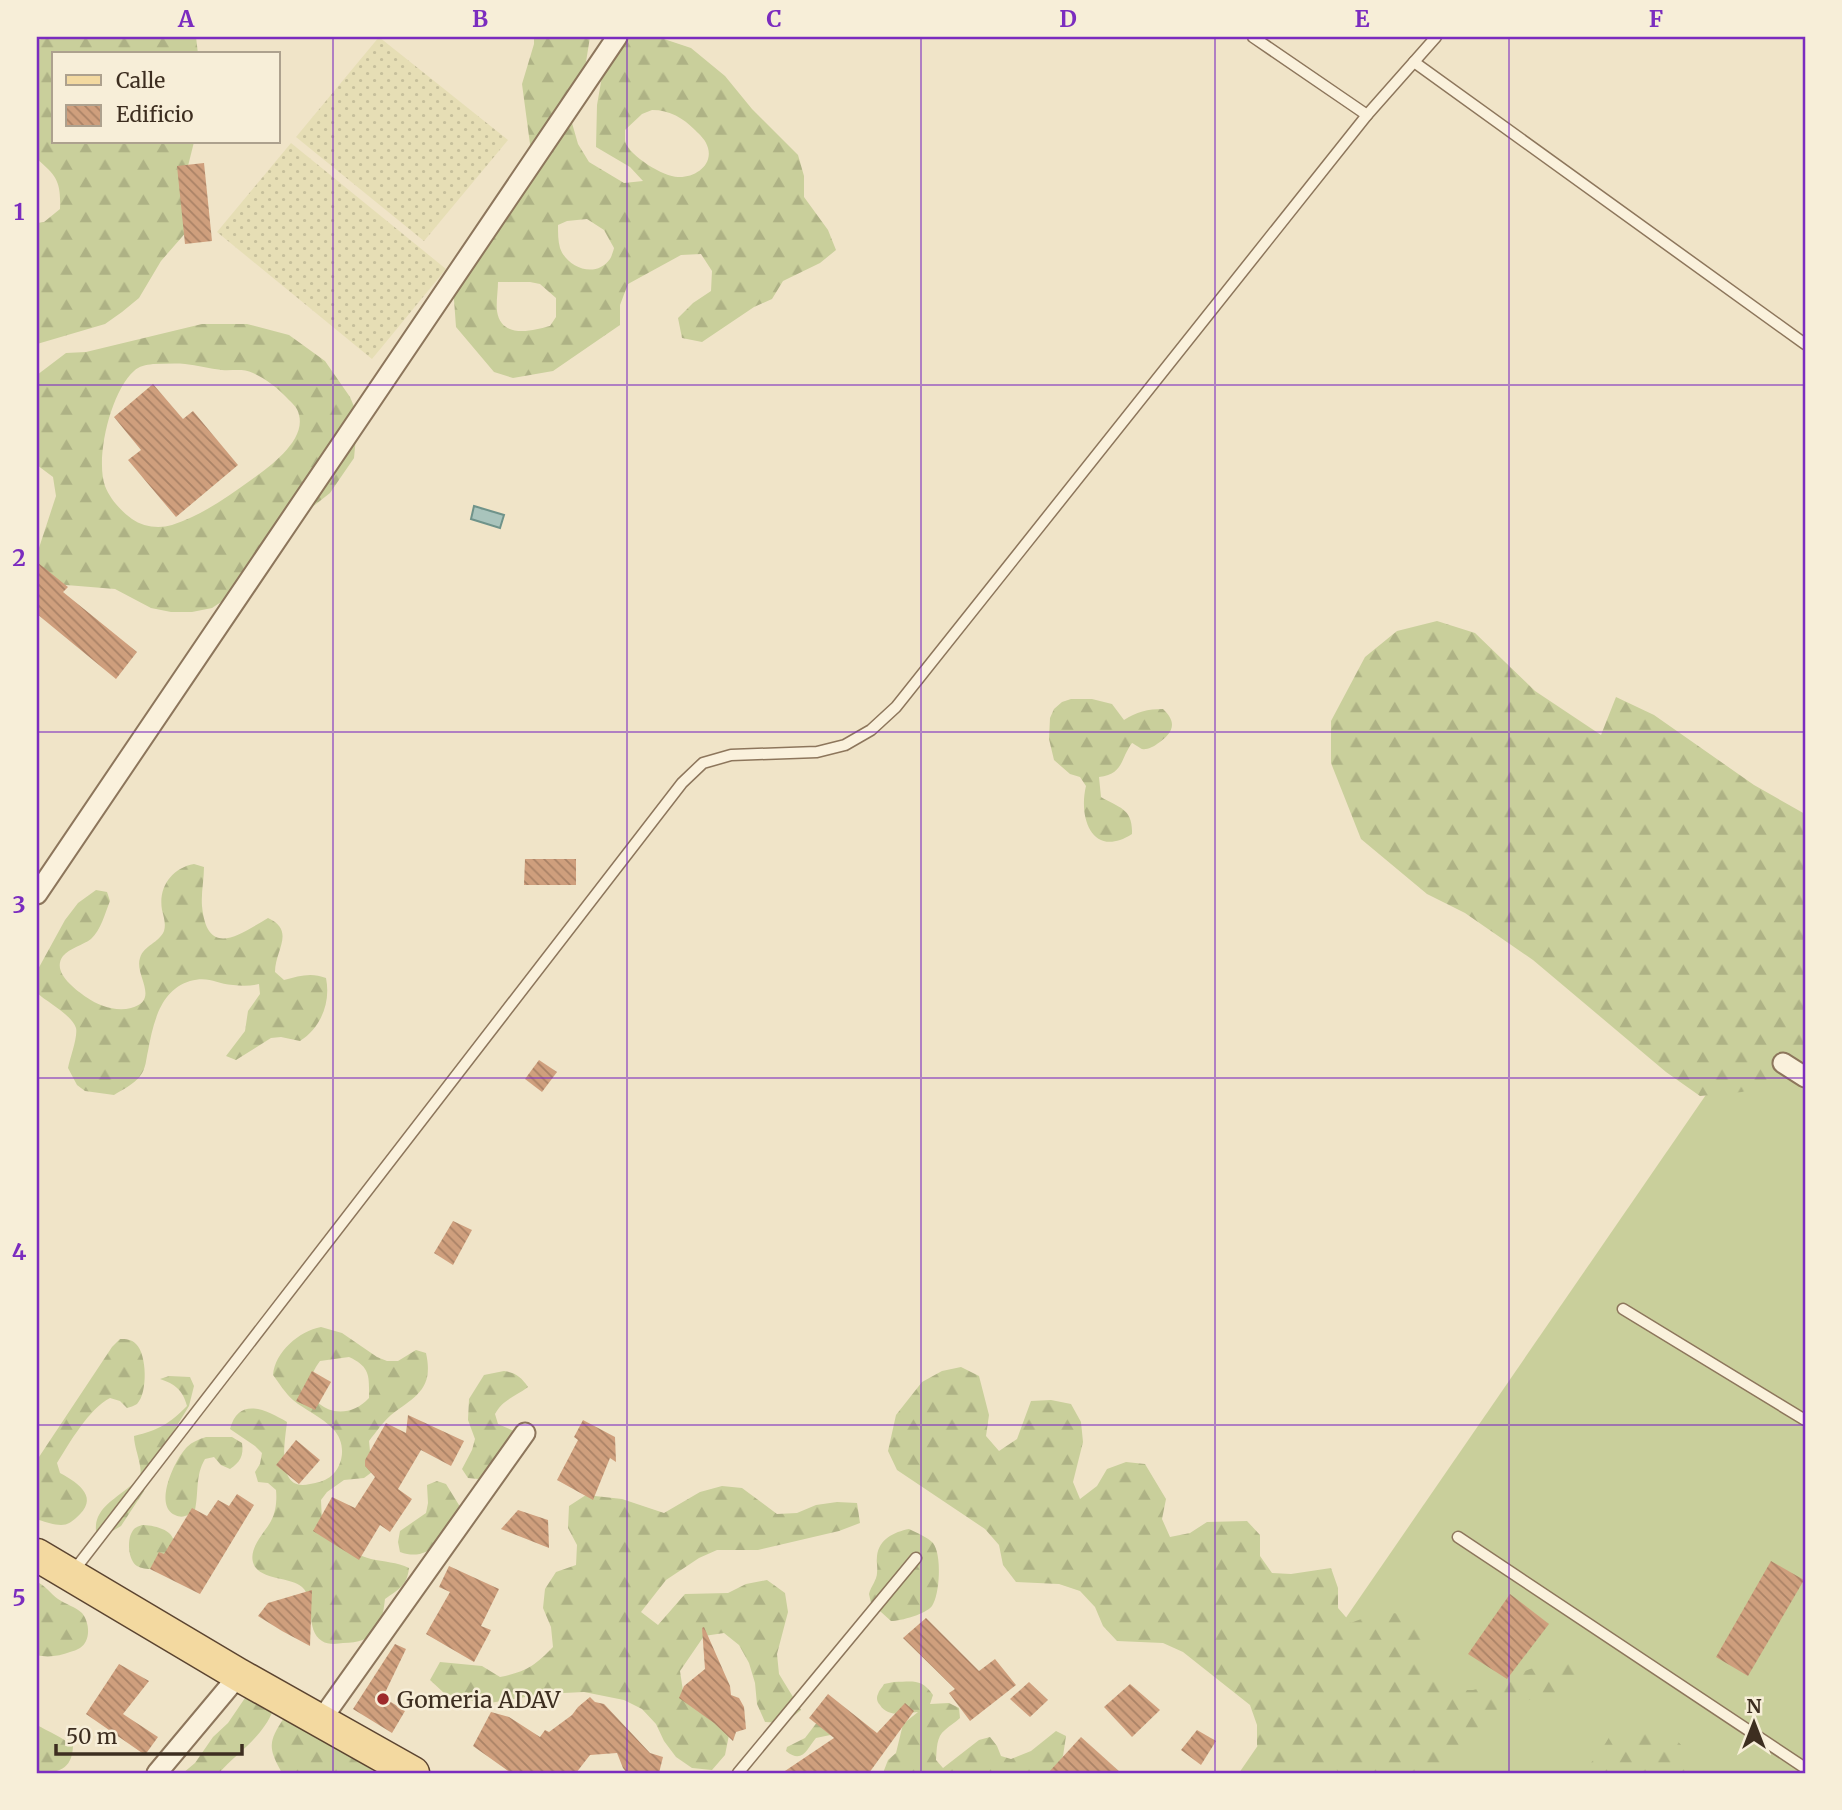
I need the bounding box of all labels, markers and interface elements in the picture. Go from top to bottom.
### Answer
text: A [177,4,195,33]
text: B [472,4,488,33]
text: C [766,4,782,33]
text: D [1059,4,1077,33]
text: E [1354,4,1370,33]
text: F [1649,4,1663,33]
legend [52,52,280,144]
text: Calle [116,67,165,94]
text: Edificio [116,101,193,128]
text: 1 [14,197,25,226]
text: 2 [12,543,26,572]
text: 3 [12,890,26,919]
text: 4 [12,1237,27,1266]
text: 5 [12,1583,26,1612]
place label: Gomeria ADAV [397,1685,561,1714]
north arrow [1720,1688,1790,1758]
marker: Gomeria ADAV [375,1691,391,1707]
text: N [1746,1694,1762,1718]
scale bar [56,1712,242,1756]
text: 50 m [66,1723,117,1750]

